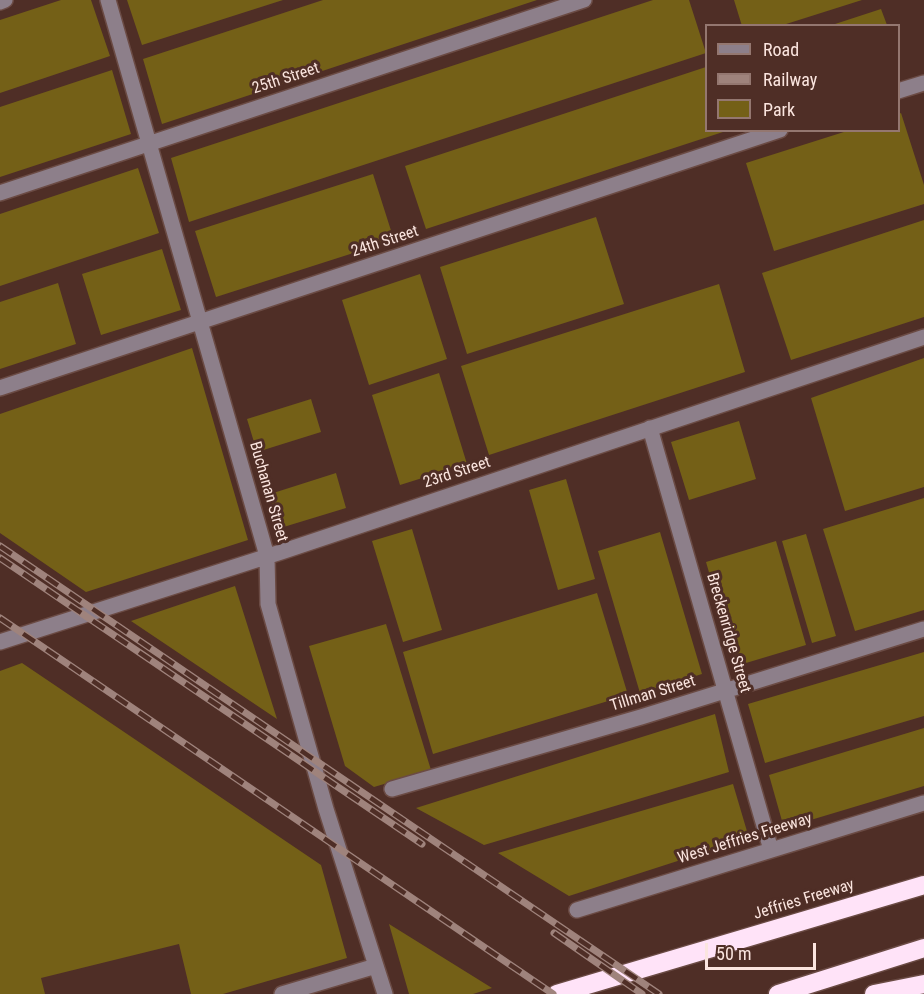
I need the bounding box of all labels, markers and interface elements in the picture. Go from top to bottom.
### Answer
legend [705,24,900,132]
text: Road [763,39,799,60]
street label: 25th Street [250,59,322,99]
text: Railway [763,69,817,90]
text: Park [763,99,795,120]
street label: 24th Street [349,222,421,262]
street label: Buchanan Street [244,440,292,544]
street label: 23rd Street [421,453,493,493]
street label: Breckenridge Street [702,571,754,695]
street label: Tillman Street [608,672,698,716]
street label: West Jeffries Freeway [676,809,814,869]
street label: Jeffries Freeway [751,876,857,924]
scale bar [708,931,819,969]
text: 50 m [716,943,751,964]

